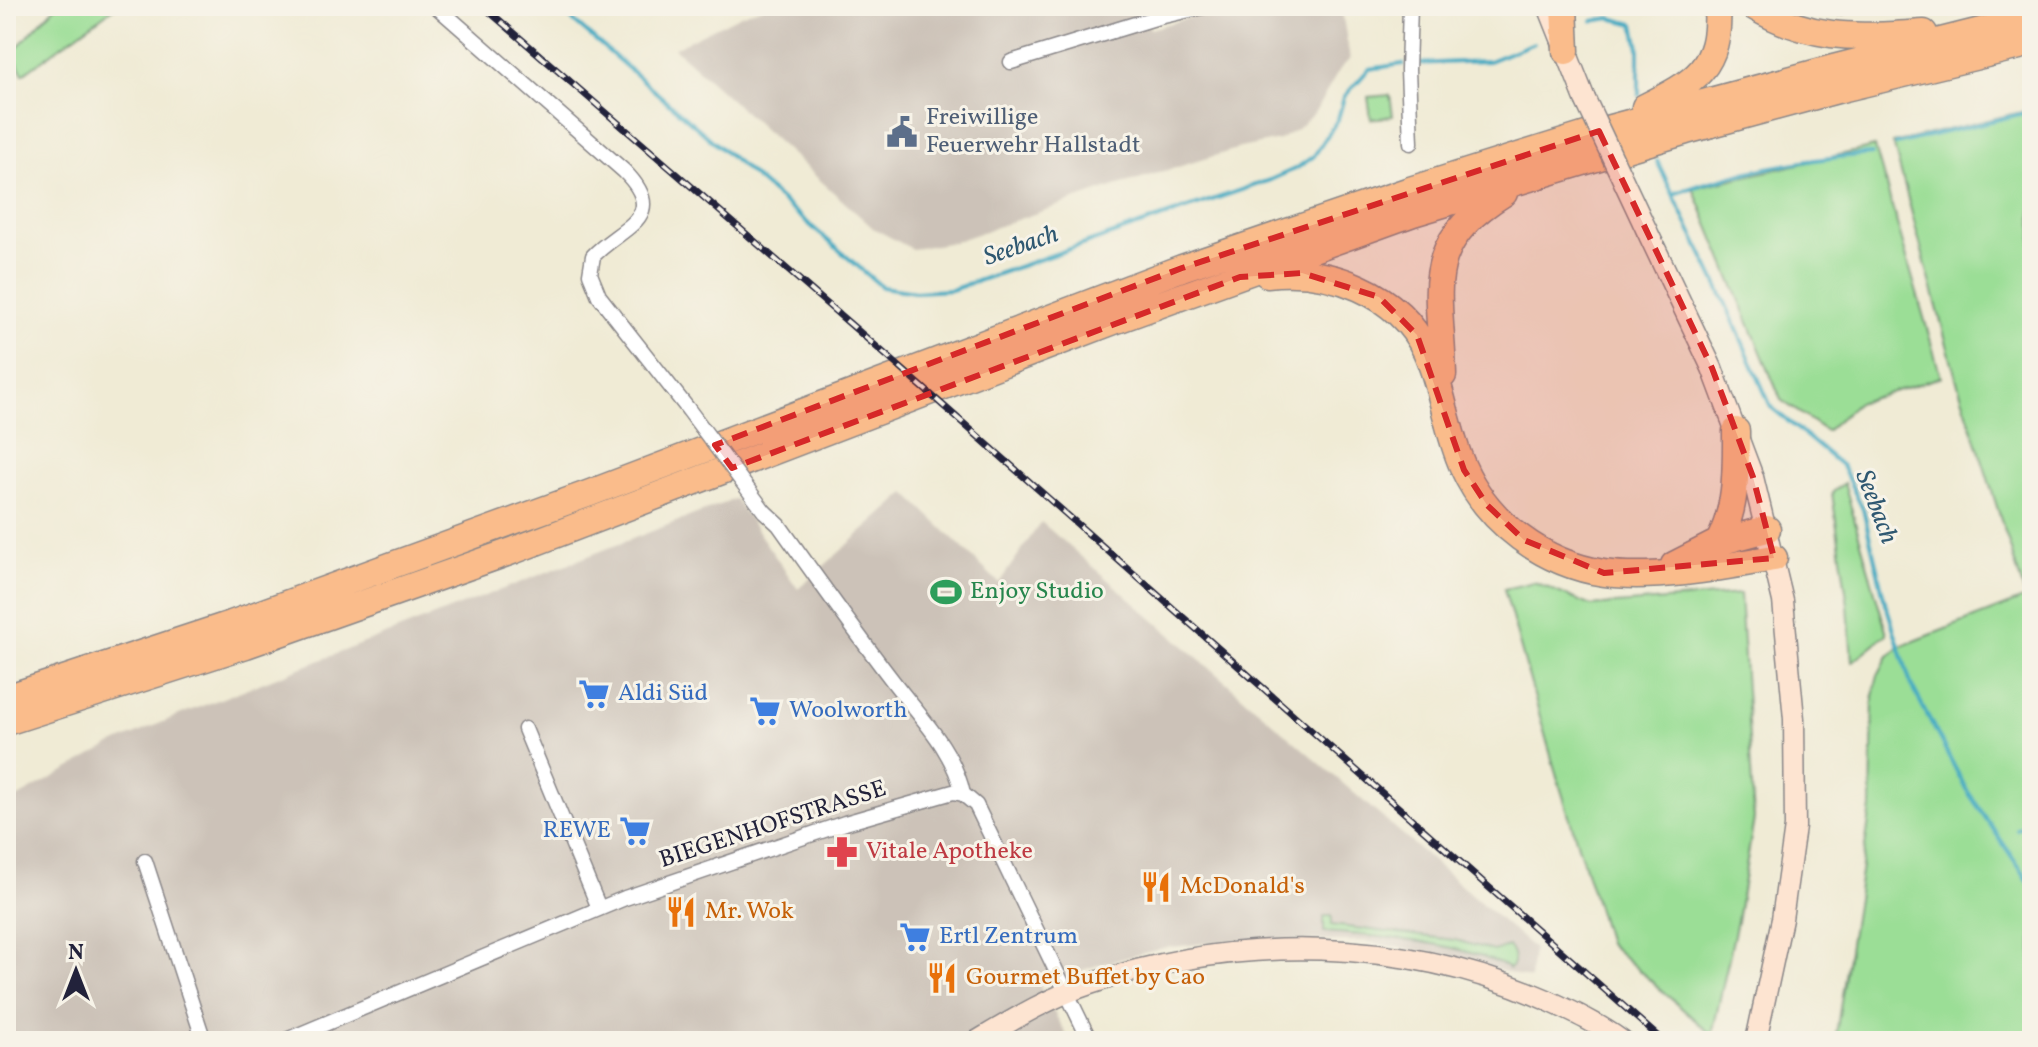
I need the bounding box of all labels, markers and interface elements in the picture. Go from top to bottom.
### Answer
place label: Freiwillige Feuerwehr Hallstadt [926,101,1140,163]
public building icon: Freiwillige Feuerwehr Hallstadt [885,115,919,149]
water label: Seebach [979,216,1063,276]
water label: Seebach [1845,465,1907,549]
sports icon: Enjoy Studio [929,575,963,609]
place label: Enjoy Studio [970,575,1104,609]
supermarket icon: Aldi Süd [577,677,611,711]
place label: Aldi Süd [618,677,708,711]
supermarket icon: Woolworth [748,694,782,728]
place label: Woolworth [789,694,908,728]
street label: BIEGENHOFSTRASSE [655,772,891,878]
place label: REWE [542,814,611,848]
supermarket icon: REWE [618,814,652,848]
pharmacy icon: Vitale Apotheke [825,835,859,869]
place label: Vitale Apotheke [866,835,1033,869]
restaurant icon: McDonald's [1139,870,1173,904]
place label: McDonald's [1180,870,1305,904]
restaurant icon: Mr. Wok [664,895,698,929]
place label: Mr. Wok [705,895,794,929]
supermarket icon: Ertl Zentrum [898,920,932,954]
place label: Ertl Zentrum [939,920,1078,954]
north arrow [36,931,116,1011]
text: N [68,938,84,969]
restaurant icon: Gourmet Buffet by Cao [925,961,959,995]
place label: Gourmet Buffet by Cao [966,961,1205,995]

